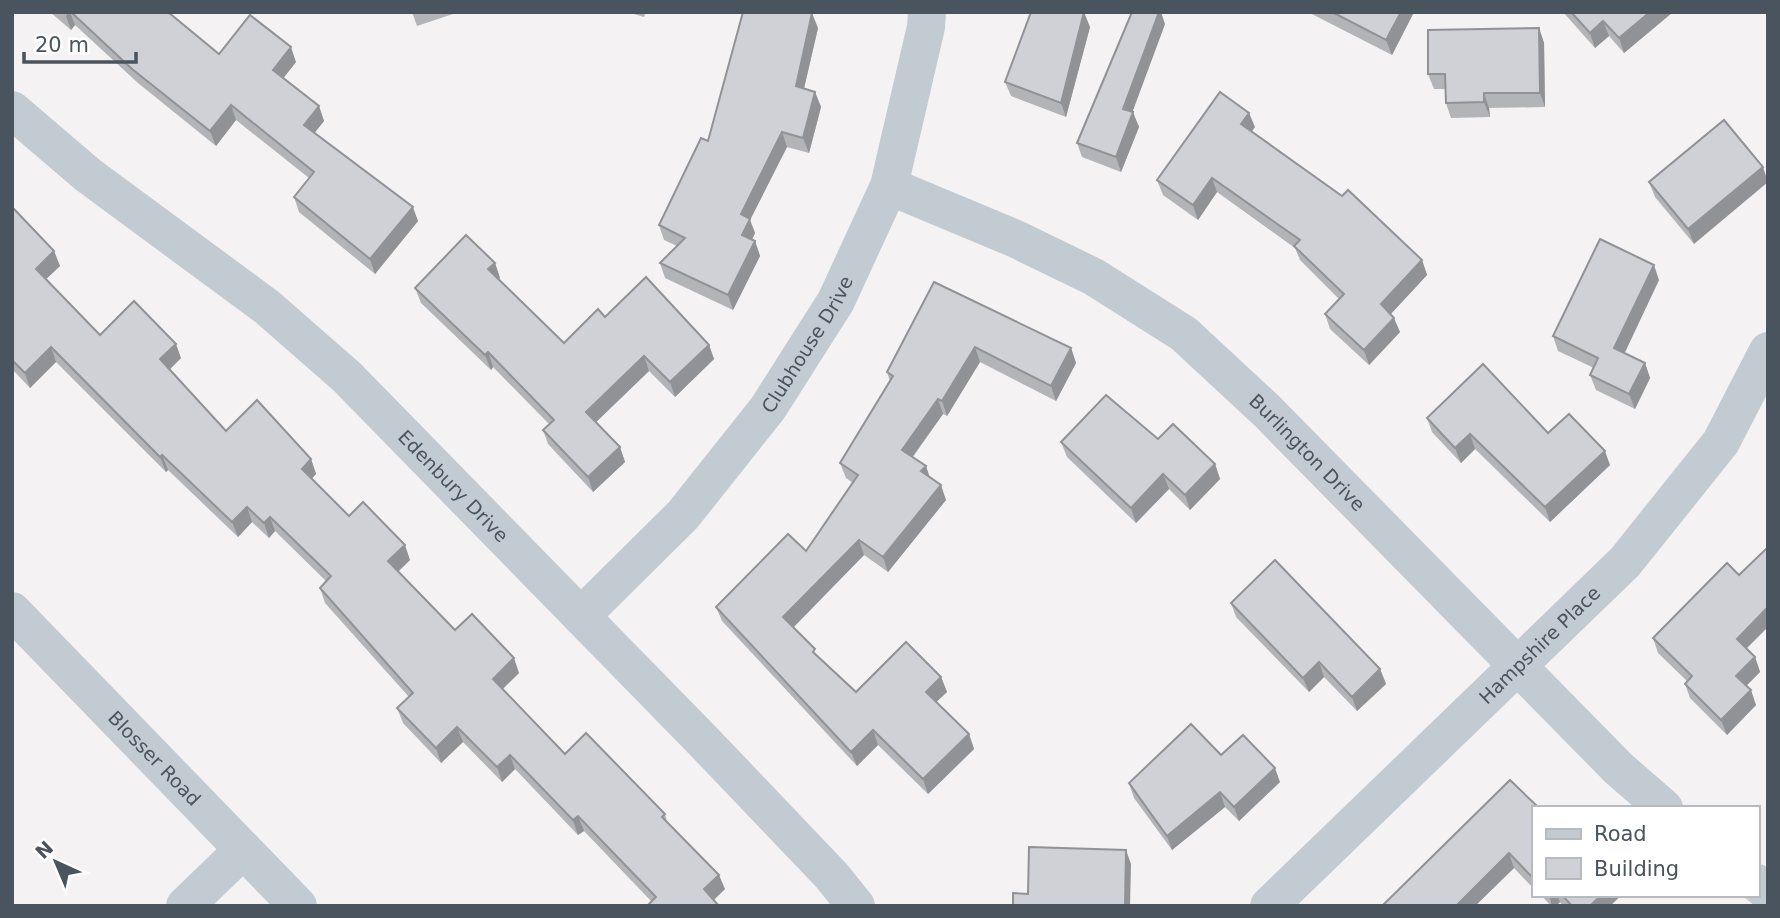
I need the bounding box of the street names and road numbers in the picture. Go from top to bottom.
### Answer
street label: Clubhouse Drive [757,272,857,417]
street label: Burlington Drive [1245,389,1370,515]
street label: Edenbury Drive [394,425,513,546]
street label: Hampshire Place [1474,581,1604,708]
street label: Blosser Road [104,706,205,810]

